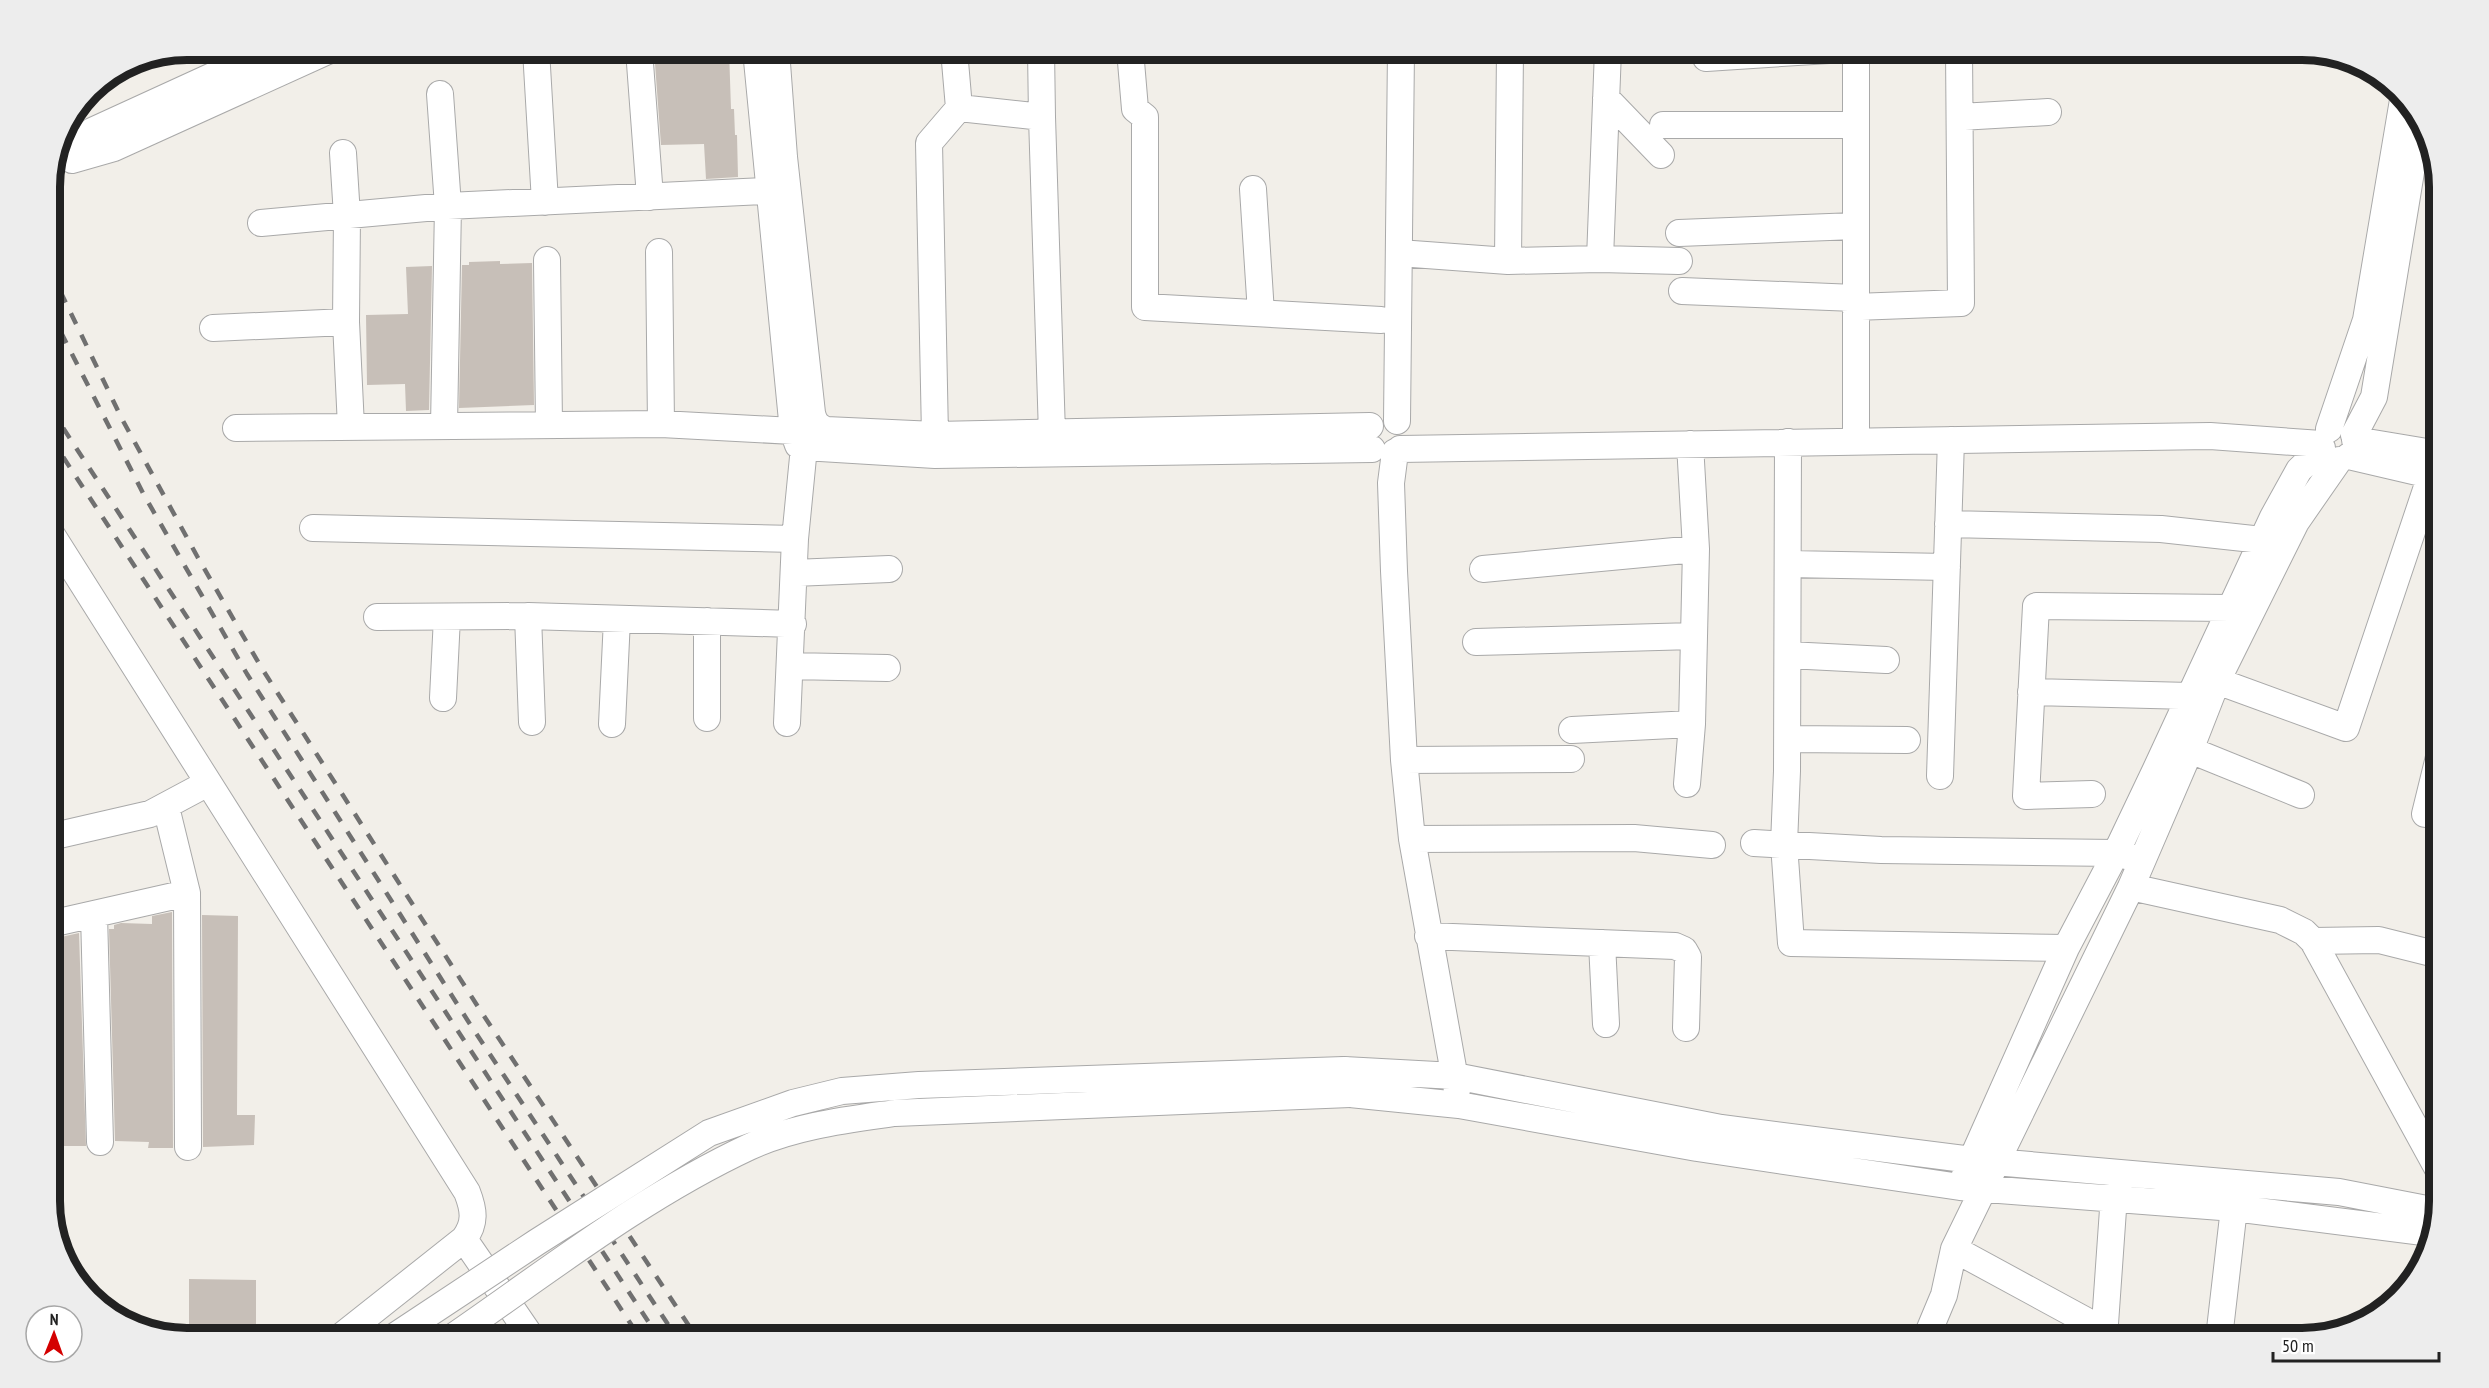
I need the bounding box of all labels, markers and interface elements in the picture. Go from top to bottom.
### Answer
north arrow [24,1304,84,1364]
text: N [50,1309,59,1329]
scale bar [2273,1325,2440,1363]
text: 50 m [2282,1334,2314,1357]

